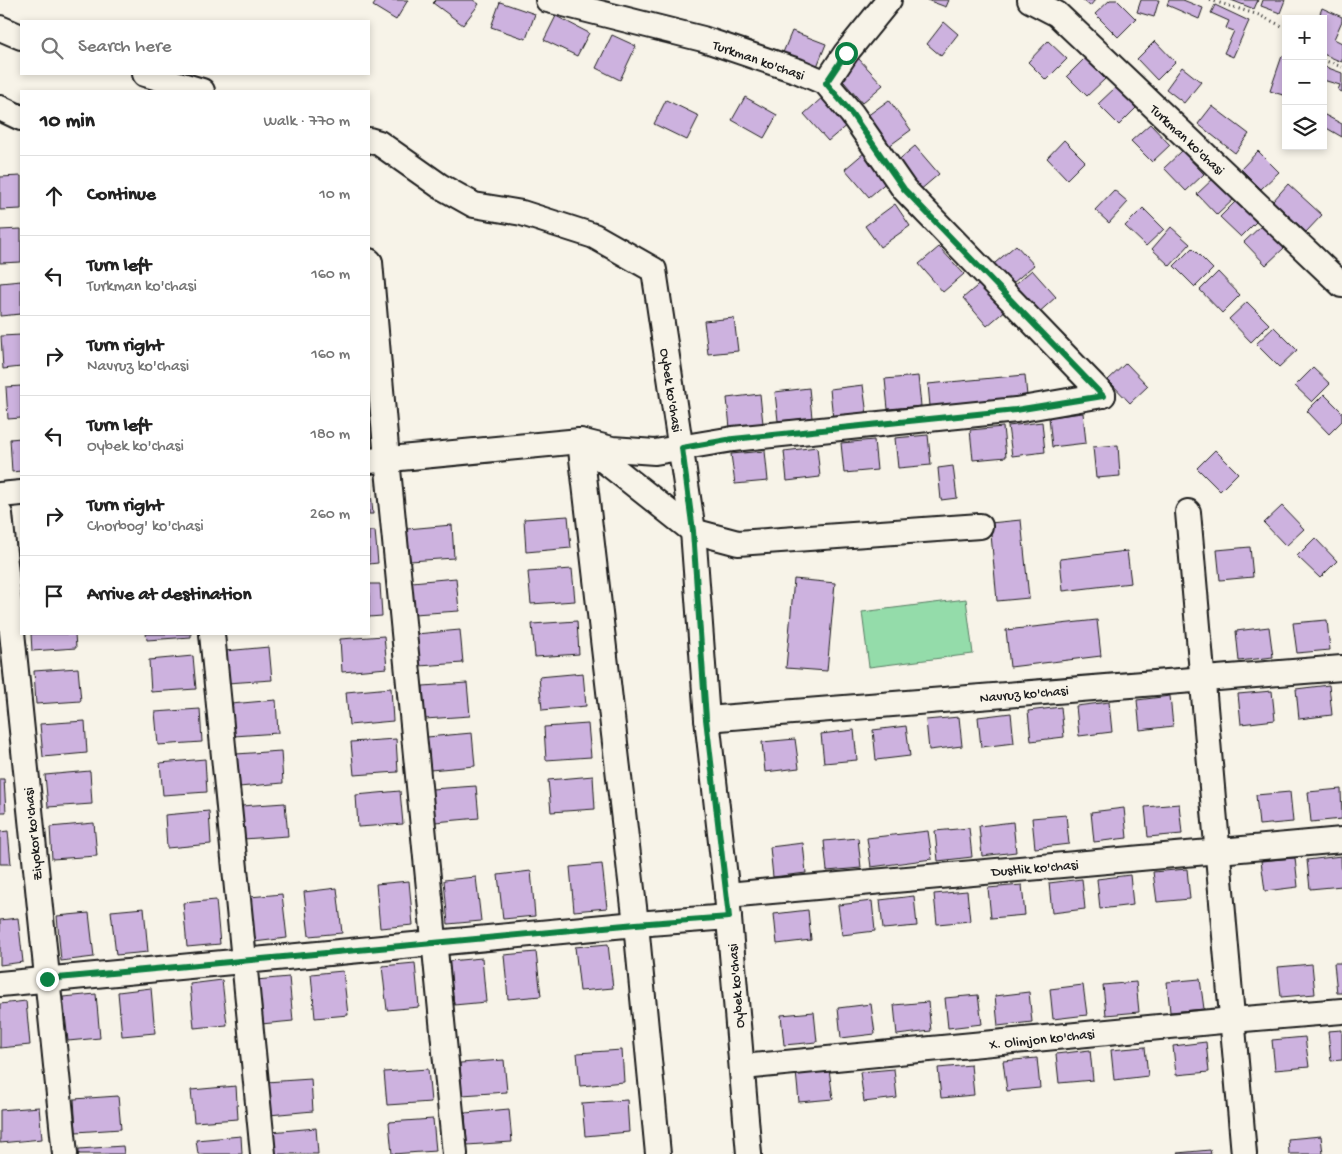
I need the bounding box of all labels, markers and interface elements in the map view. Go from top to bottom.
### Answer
map controls [1282,15,1327,150]
button: + [1282,15,1327,60]
search box [20,20,370,75]
icon: search [38,34,66,62]
text: Search here [78,36,172,59]
street label: Turkman ko'chasi [709,37,806,85]
route start [835,42,858,65]
button: − [1282,60,1327,105]
street label: Turkman ko'chasi [1145,101,1227,180]
button: layers [1282,105,1327,150]
text: 10 min [40,110,95,135]
text: Walk · 770 m [263,113,350,132]
icon: ahead [40,182,68,210]
text: Continue [87,184,156,207]
text: 10 m [319,186,350,205]
text: Turn left [87,255,151,278]
icon: left [40,262,68,290]
text: 160 m [311,266,350,285]
text: Turkman ko'chasi [87,278,197,297]
text: Turn right [87,335,163,358]
icon: right [40,342,68,370]
text: 160 m [311,346,350,365]
street label: Oybek ko'chasi [655,347,685,434]
text: Navruz ko'chasi [87,358,189,377]
text: Turn left [87,415,151,438]
icon: left [40,422,68,450]
text: 180 m [311,426,350,445]
text: Oybek ko'chasi [87,438,184,457]
text: Turn right [87,495,163,518]
icon: right [40,502,68,530]
text: 260 m [310,506,350,525]
text: Chorbog' ko'chasi [87,518,204,537]
icon: arrive [40,582,68,610]
text: Arrive at destination [87,584,251,607]
street label: Navruz ko'chasi [979,683,1069,708]
street label: Ziyokor ko'chasi [21,786,48,881]
street label: Dustlik ko'chasi [990,857,1080,882]
street label: Oybek ko'chasi [725,943,750,1029]
route end [36,968,59,991]
street label: X. Olimjon ko'chasi [988,1026,1096,1055]

